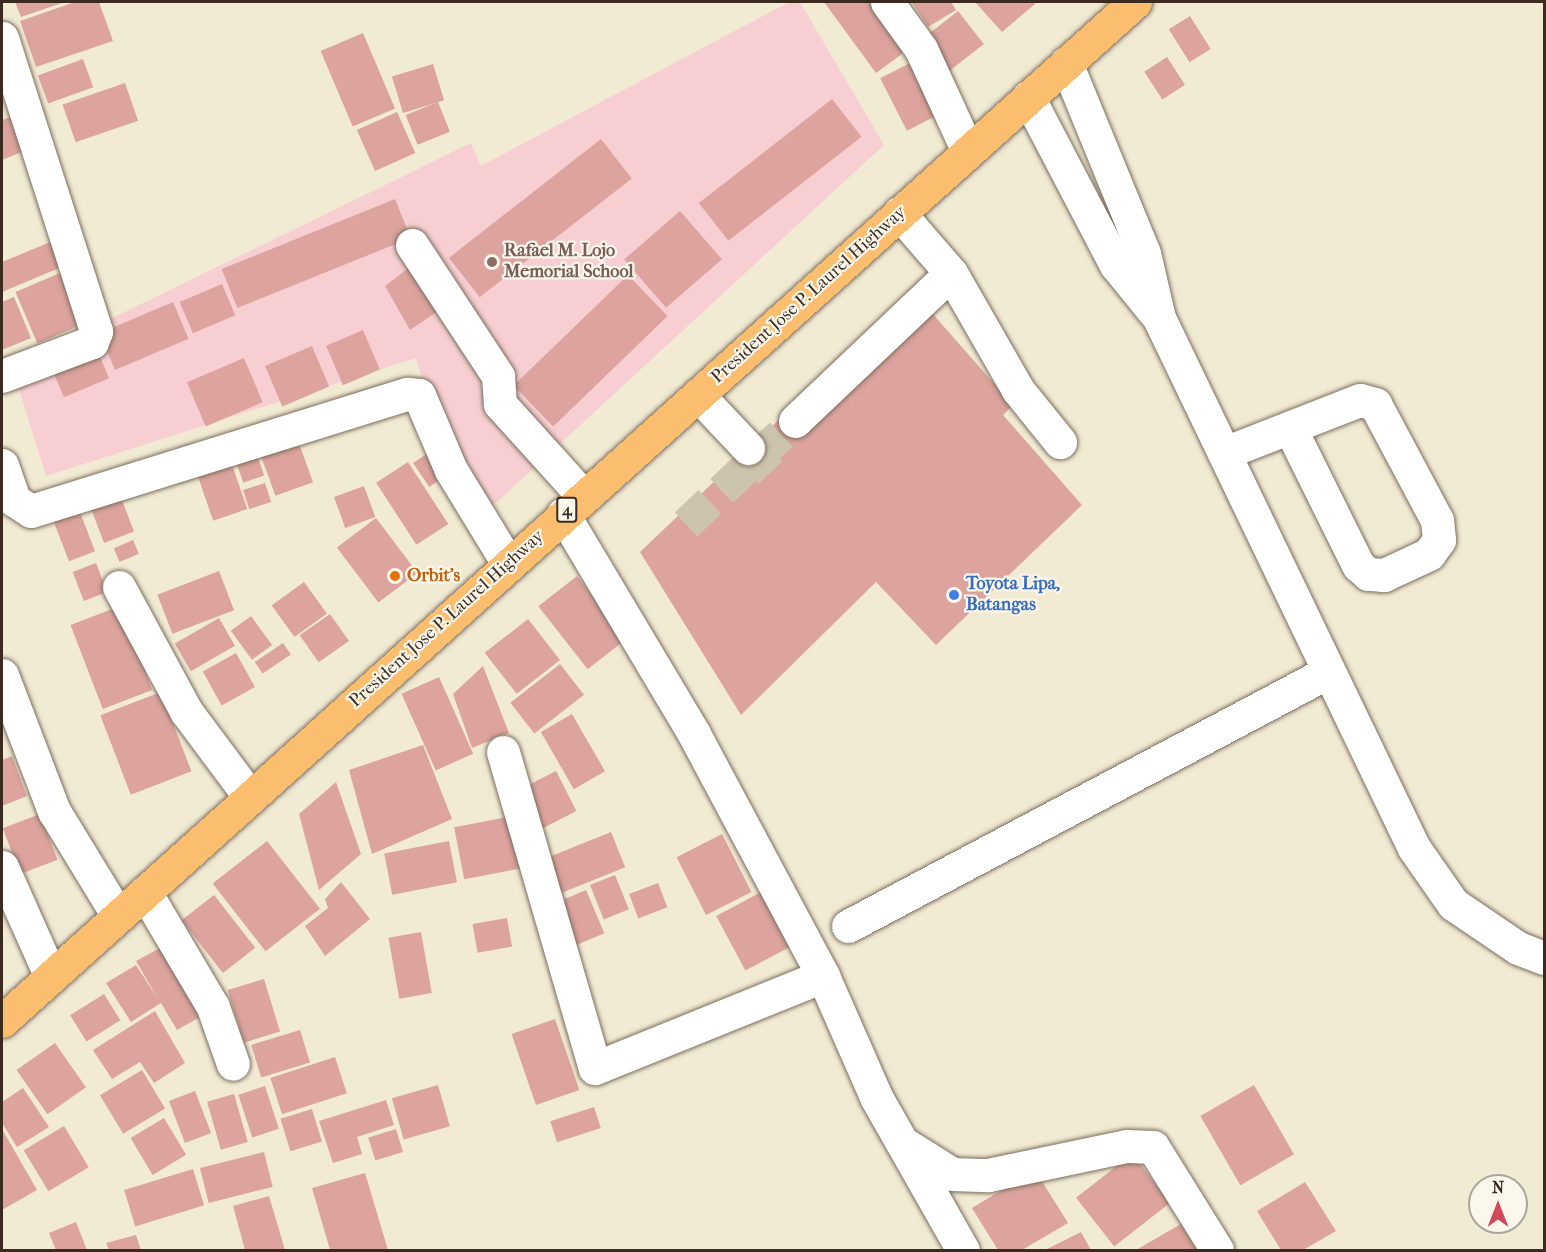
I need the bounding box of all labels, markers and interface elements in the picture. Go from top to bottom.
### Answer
street label: President Jose P. Laurel Highway [707,202,911,388]
place label: Rafael M. Lojo Memorial School [504,241,633,284]
marker: Rafael M. Lojo Memorial School [485,255,499,269]
road number: 4 [555,497,579,523]
street label: President Jose P. Laurel Highway [345,526,549,712]
place label: Orbit’s [407,565,460,587]
marker: Orbit’s [388,569,402,583]
place label: Toyota Lipa, Batangas [966,574,1060,616]
marker: Toyota Lipa, Batangas [947,588,961,602]
north arrow [1468,1174,1528,1234]
text: N [1492,1178,1504,1197]

